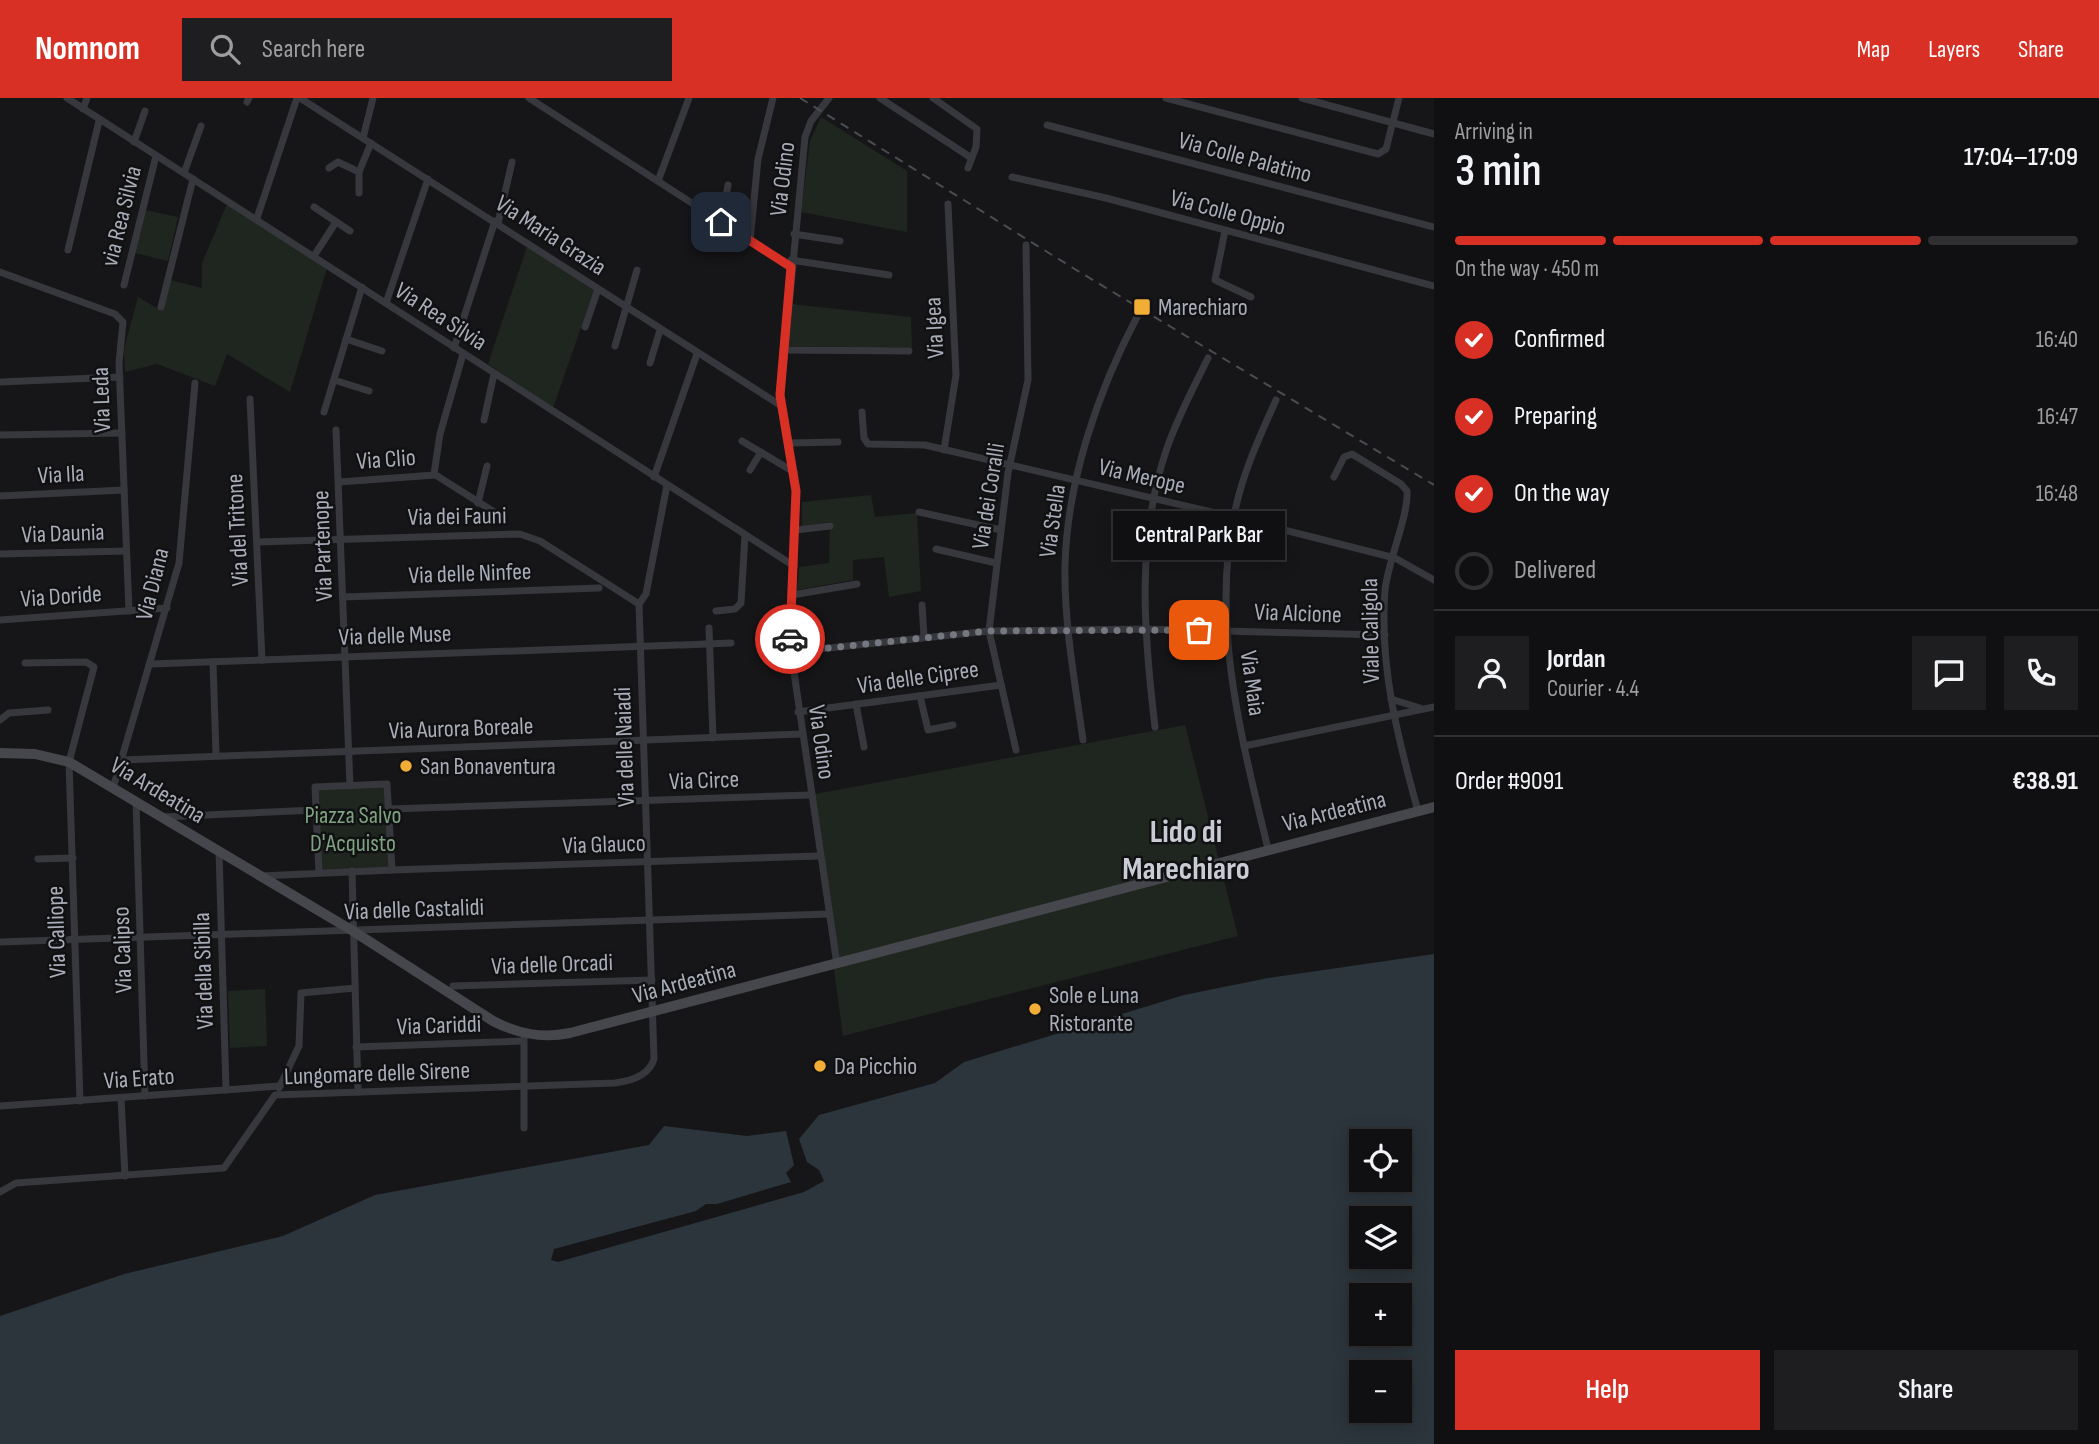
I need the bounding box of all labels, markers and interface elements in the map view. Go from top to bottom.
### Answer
search box [182,18,672,81]
text: Nomnom [35,29,140,69]
icon: search [206,30,244,68]
text: Search here [262,34,365,65]
text: Map [1857,35,1890,64]
text: Layers [1928,35,1980,64]
text: Share [2018,35,2064,64]
text: Arriving in [1455,118,1533,146]
street label: Via Colle Palatino [1175,126,1315,189]
street label: Via Odino [764,140,801,218]
text: 17:04–17:09 [1964,142,2078,173]
text: 3 min [1455,144,1542,199]
street label: via Rea Silvia [95,163,148,269]
street label: Via Colle Oppio [1167,183,1289,242]
street label: Via Maria Grazia [490,189,612,282]
pin [691,192,751,252]
icon: home [702,203,740,241]
text: On the way · 450 m [1455,255,1599,283]
street label: Via Rea Silvia [389,276,492,357]
place label: Marechiaro [1158,293,1248,322]
street label: Via Igea [918,296,951,359]
marker: Marechiaro [1132,297,1152,317]
icon: check [1455,321,1493,359]
text: Confirmed [1514,324,1605,355]
text: 16:40 [2036,326,2078,354]
street label: Via Leda [86,367,117,433]
icon: check [1455,398,1493,436]
text: Preparing [1514,401,1597,432]
text: 16:47 [2037,403,2078,431]
street label: Via dei Coralli [966,441,1011,551]
street label: Via Clio [355,443,417,476]
street label: Via Merope [1096,452,1188,501]
street label: Via Ila [37,459,85,490]
street label: Via del Tritone [220,473,255,587]
icon: check [1455,475,1493,513]
text: On the way [1514,478,1610,509]
text: 16:48 [2036,480,2078,508]
street label: Via Stella [1033,483,1072,560]
street label: Via Partenope [306,490,339,602]
street label: Via dei Fauni [407,501,507,532]
callout: Central Park Bar [1113,511,1285,560]
street label: Via Daunia [21,518,105,549]
text: Central Park Bar [1135,521,1263,549]
street label: Via Diana [130,545,175,623]
text: Delivered [1514,555,1596,586]
street label: Via delle Ninfee [408,557,532,590]
street label: Viale Caligola [1355,578,1386,684]
street label: Via Doride [20,579,103,614]
street label: Via Alcione [1254,597,1342,630]
pin [1169,600,1229,660]
courier [755,604,825,674]
icon: bag [1180,611,1218,649]
street label: Via delle Muse [338,619,452,652]
icon: car [771,620,809,658]
button: person [1455,636,1529,710]
button: chat [1912,636,1986,710]
button: phone [2004,636,2078,710]
text: Jordan [1547,644,1605,675]
street label: Via Maia [1234,649,1271,718]
street label: Via delle Cipree [856,655,981,700]
text: Courier · 4.4 [1547,675,1639,703]
street label: Via delle Naiadi [608,686,641,807]
street label: Via Odino [802,703,841,781]
street label: Via Aurora Boreale [388,711,534,746]
street label: Via Ardeatina [105,751,211,830]
place label: San Bonaventura [420,752,556,781]
marker: San Bonaventura [398,758,414,774]
street label: Via Circe [668,765,740,796]
text: Order #9091 [1455,766,1563,797]
text: €38.91 [2012,766,2078,797]
street label: Via Ardeatina [1279,785,1389,838]
park label: Piazza Salvo D'Acquisto [304,801,402,858]
district label: Lido di Marechiaro [1122,813,1250,889]
street label: Via Glauco [562,829,646,860]
street label: Via Calliope [40,885,73,979]
street label: Via delle Castalidi [344,893,484,926]
street label: Via Calipso [106,906,139,994]
street label: Via della Sibilla [187,912,220,1030]
street label: Via delle Orcadi [491,948,613,981]
street label: Via Ardeatina [629,955,739,1010]
place label: Sole e Luna Ristorante [1049,981,1139,1038]
marker: Sole e Luna Ristorante [1027,1001,1043,1017]
street label: Via Cariddi [396,1010,482,1041]
place label: Da Picchio [834,1052,917,1081]
street label: Lungomare delle Sirene [284,1056,471,1091]
marker: Da Picchio [812,1058,828,1074]
street label: Via Erato [103,1062,175,1095]
map controls [1349,1129,1412,1423]
button: locate [1349,1129,1412,1192]
button: layers [1349,1206,1412,1269]
button: + [1349,1283,1412,1346]
button: Help [1455,1350,1760,1430]
button: Share [1774,1350,2078,1430]
button: − [1349,1360,1412,1423]

